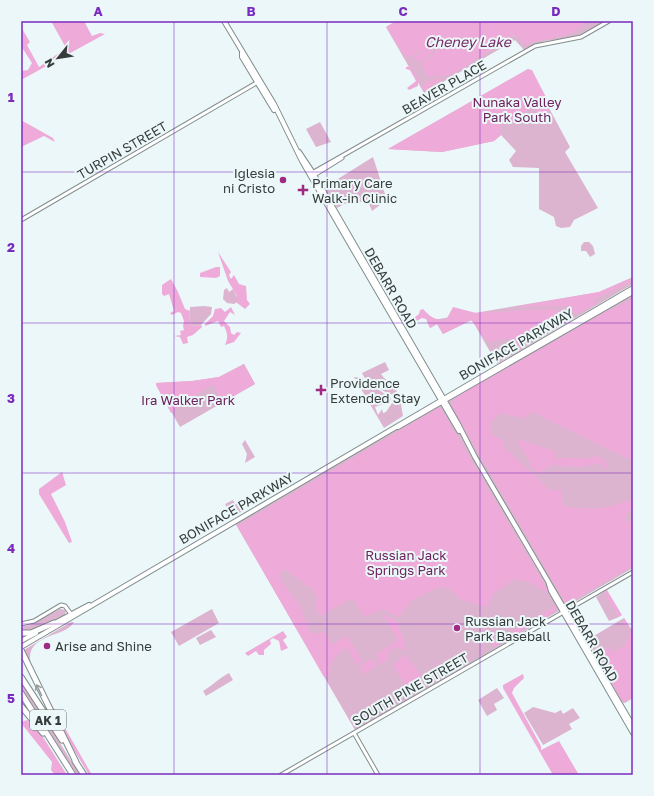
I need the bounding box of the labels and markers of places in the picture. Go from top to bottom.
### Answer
place label: Iglesia ni Cristo [223,165,275,196]
marker: Iglesia ni Cristo [278,175,288,185]
place label: Primary Care Walk-in Clinic [312,175,397,206]
marker: Primary Care Walk-in Clinic [297,184,309,196]
place label: Providence Extended Stay [330,375,421,406]
marker: Providence Extended Stay [315,384,327,396]
place label: Russian Jack Park Baseball [465,613,551,644]
marker: Russian Jack Park Baseball [452,623,462,633]
place label: Arise and Shine [55,638,152,654]
marker: Arise and Shine [42,641,52,651]

